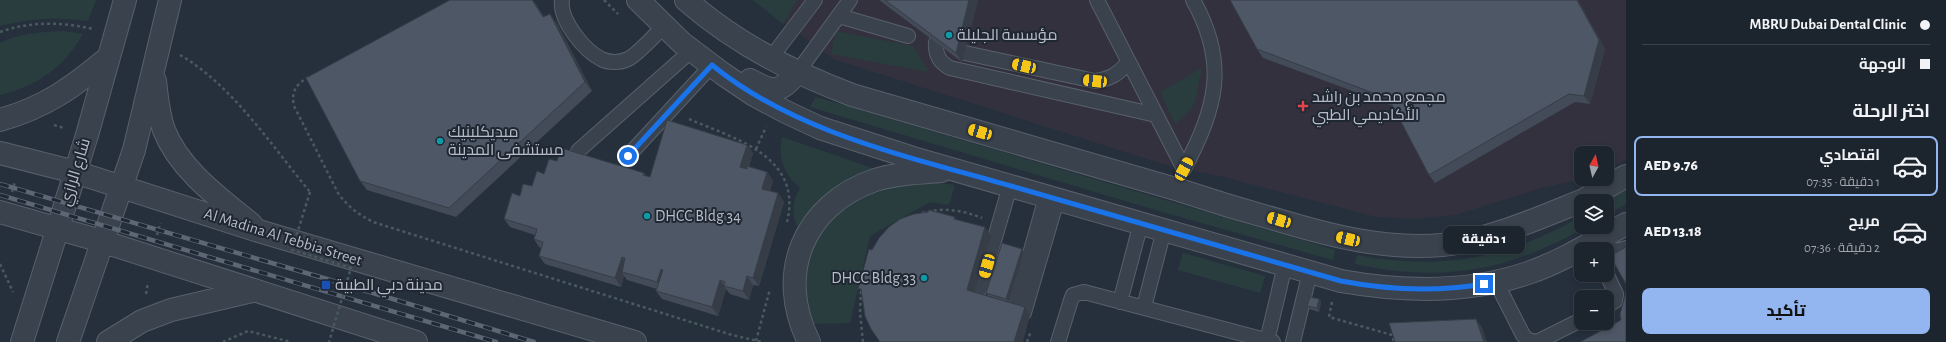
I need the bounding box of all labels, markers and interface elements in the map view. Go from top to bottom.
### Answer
text: MBRU Dubai Dental Clinic [1749,17,1906,32]
place label: مؤسسة الجليلة [957,27,1058,44]
marker: مؤسسة الجليلة [944,30,954,40]
car [1011,57,1037,75]
text: الوجهة [1859,57,1906,72]
car [1082,74,1108,88]
place label: مجمع محمد بن راشد الأكاديمي الطبي [1312,88,1446,128]
marker: مجمع محمد بن راشد الأكاديمي الطبي [1297,100,1309,112]
text: اختر الرحلة [1852,103,1930,121]
car [967,123,993,141]
place label: ميديكلينيك مستشفى المدينة [448,124,564,160]
street label: شارع الرازي [56,136,98,209]
marker: ميديكلينيك مستشفى المدينة [435,136,445,146]
north arrow [1574,146,1614,186]
map controls [1574,146,1614,330]
route start [619,147,637,165]
text: اقتصادي [1820,148,1880,163]
icon: car [1892,148,1928,184]
car [1173,156,1195,182]
text: AED 9.76 [1644,158,1698,173]
text: 1 دقيقة · 07:35 [1806,176,1880,189]
button: layers [1574,194,1614,234]
street label: Al Madina Al Tebbia Street [202,205,364,269]
place label: DHCC Bldg 34 [655,208,741,224]
marker: DHCC Bldg 34 [642,211,652,221]
car [1266,211,1292,229]
text: مريح [1848,214,1880,229]
icon: car [1892,214,1928,250]
text: AED 13.18 [1644,224,1702,239]
callout: 1 دقيقة [1443,226,1525,254]
car [1335,230,1361,248]
text: 1 دقيقة [1462,233,1506,246]
button: + [1574,242,1614,282]
text: 2 دقيقة · 07:36 [1804,242,1880,255]
car [978,253,996,279]
place label: DHCC Bldg 33 [831,270,916,286]
marker: DHCC Bldg 33 [919,273,929,283]
route end [1475,275,1493,293]
place label: مدينة دبي الطبية [335,277,443,298]
marker: مدينة دبي الطبية [320,279,332,291]
button: تأكيد [1642,288,1930,334]
button: − [1574,290,1614,330]

